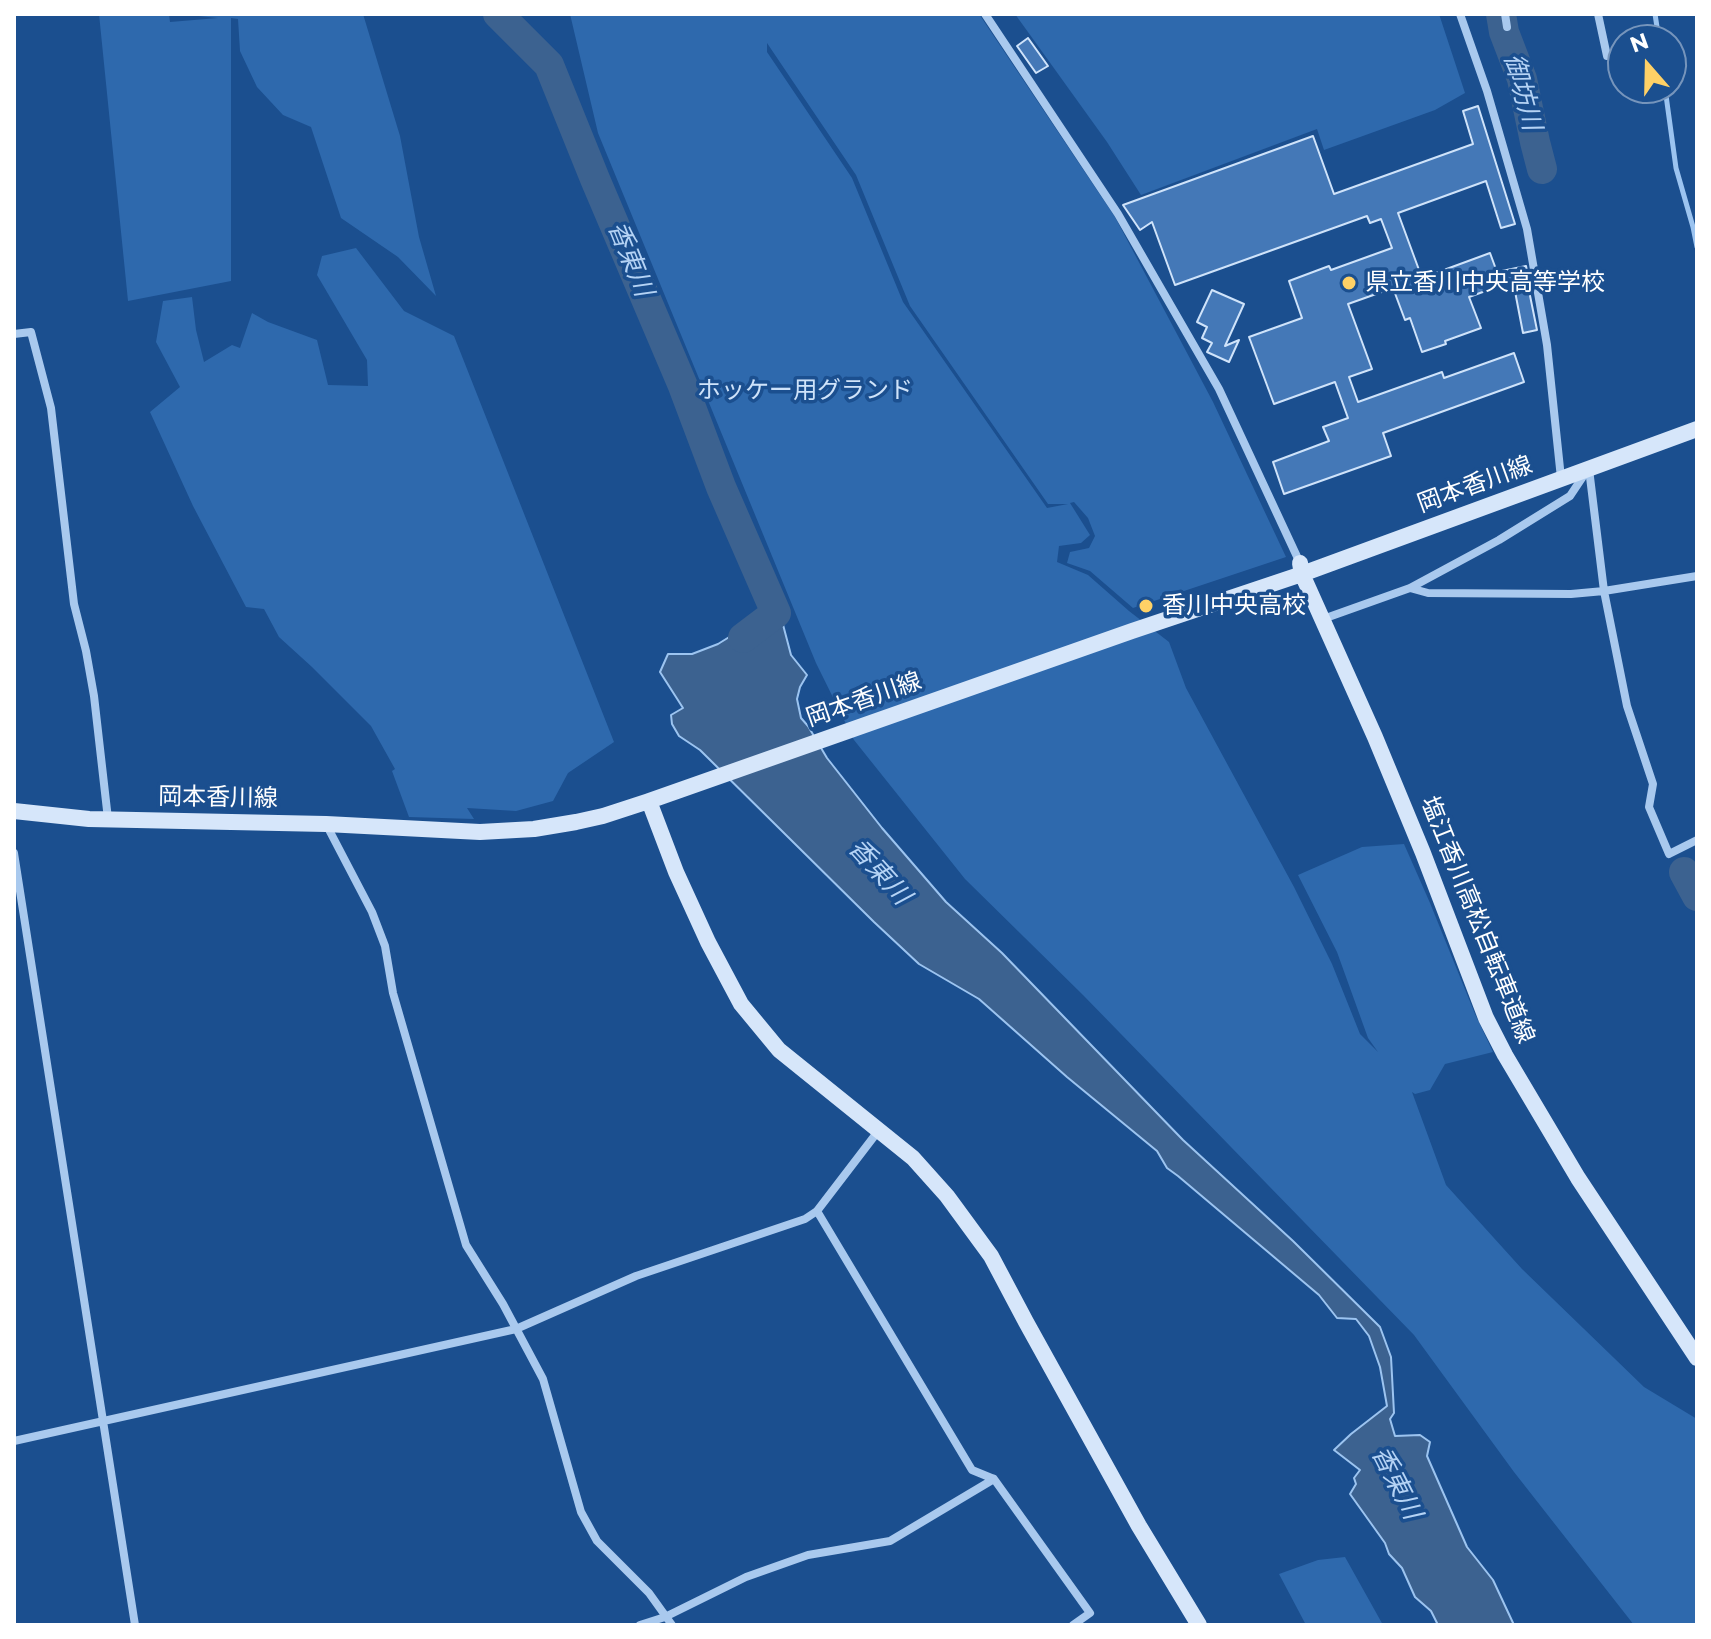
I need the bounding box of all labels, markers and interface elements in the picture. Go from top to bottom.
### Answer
north arrow [1607,24,1687,104]
text: N [1626,27,1652,59]
water label: 御坊川 [1497,50,1547,134]
water label: 香東川 [601,217,659,301]
place label: 県立香川中央高等学校 [1365,269,1605,297]
marker: 県立香川中央高等学校 [1340,274,1358,292]
park label: ホッケー用グランド [697,377,913,405]
street label: 岡本香川線 [1414,451,1536,519]
place label: 香川中央高校 [1162,592,1306,620]
marker: 香川中央高校 [1137,597,1155,615]
street label: 岡本香川線 [803,667,925,733]
street label: 岡本香川線 [158,783,278,813]
street label: 塩江香川高松自転車道線 [1414,792,1540,1048]
water label: 香東川 [841,833,917,911]
water label: 香東川 [1364,1441,1428,1525]

